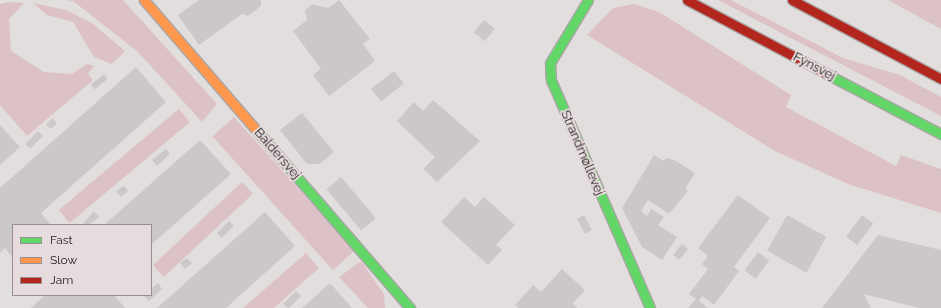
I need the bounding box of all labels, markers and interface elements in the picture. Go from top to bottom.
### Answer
street label: Fynsvej [790,49,838,85]
street label: Strandmøllevej [557,108,607,198]
street label: Baldersvej [250,125,304,183]
legend [12,224,152,296]
text: Fast [50,233,73,247]
text: Slow [50,253,77,267]
text: Jam [50,273,73,287]

